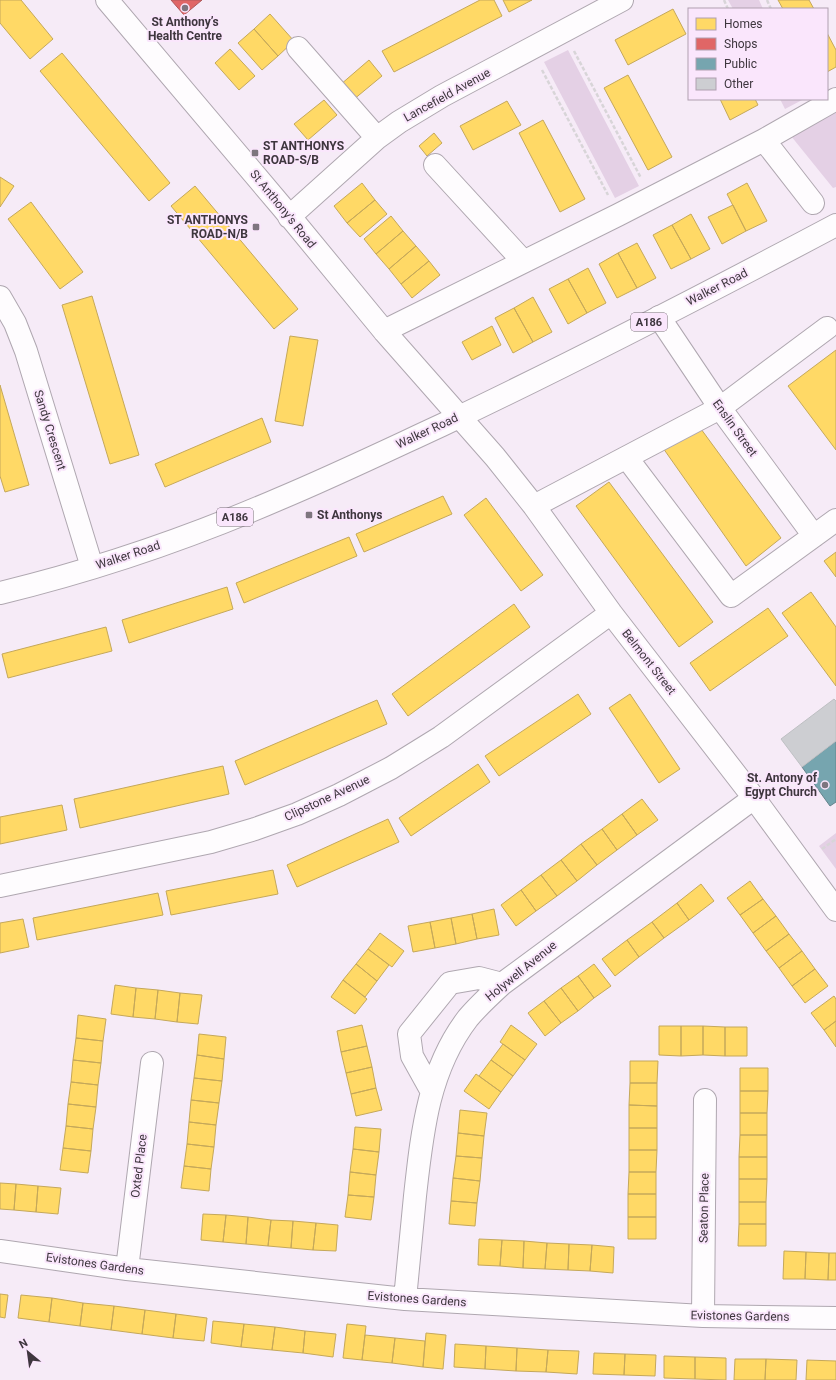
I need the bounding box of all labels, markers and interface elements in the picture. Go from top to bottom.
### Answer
marker: St Anthony’s Health Centre [180,3,190,13]
legend [688,8,828,100]
place label: St Anthony’s Health Centre [148,15,223,43]
text: Homes [724,17,762,31]
text: Shops [724,37,758,51]
text: Public [724,57,757,71]
street label: Lancefield Avenue [401,65,493,125]
text: Other [724,77,753,91]
place label: ST ANTHONYS ROAD-S/B [263,139,344,167]
marker: ST ANTHONYS ROAD-S/B [250,148,260,158]
street label: St Anthony's Road [247,167,319,251]
place label: ST ANTHONYS ROAD-N/B [167,213,248,241]
marker: ST ANTHONYS ROAD-N/B [251,222,261,232]
street label: Walker Road [684,266,750,308]
road number: A186 [631,313,667,331]
street label: Sandy Crescent [31,388,69,472]
street label: Enslin Street [710,397,760,459]
street label: Walker Road [394,411,460,451]
road number: A186 [217,508,253,526]
place label: St Anthonys [317,508,383,522]
marker: St Anthonys [304,510,314,520]
street label: Walker Road [94,538,162,572]
street label: Belmont Street [619,626,679,698]
place label: St. Antony of Egypt Church [745,771,818,799]
street label: Clipstone Avenue [282,772,372,824]
marker: St. Antony of Egypt Church [820,780,830,790]
street label: Holywell Avenue [483,938,559,1004]
street label: Oxted Place [128,1133,150,1199]
street label: Seaton Place [696,1173,712,1243]
street label: Evistones Gardens [45,1250,145,1278]
street label: Evistones Gardens [367,1289,467,1309]
street label: Evistones Gardens [690,1308,790,1324]
north arrow [8,1332,48,1372]
text: N [17,1336,30,1351]

